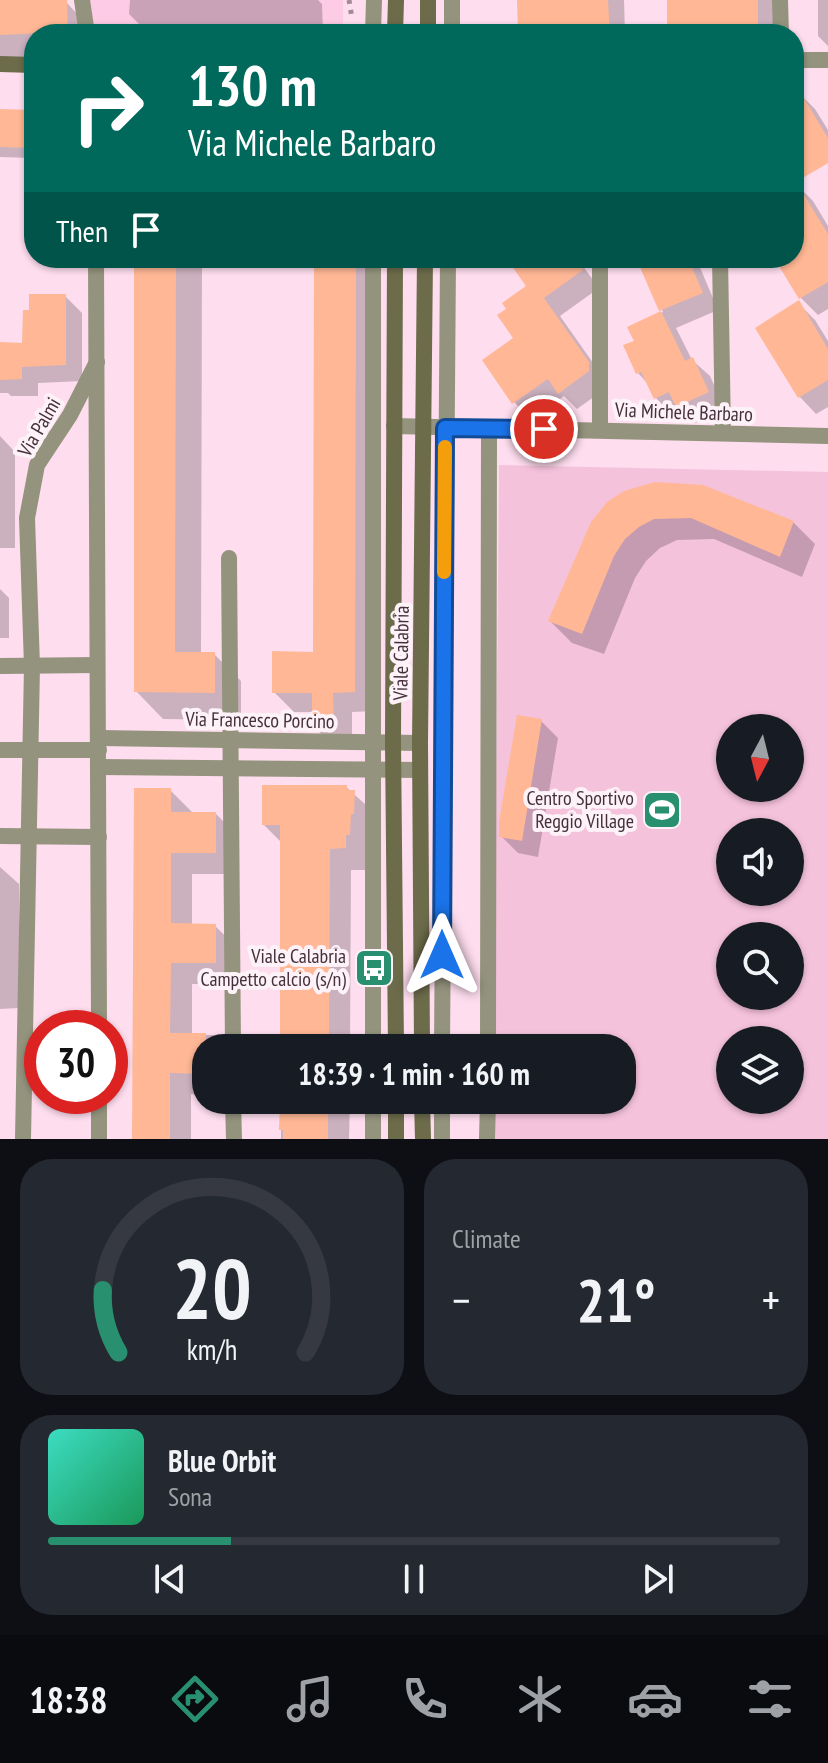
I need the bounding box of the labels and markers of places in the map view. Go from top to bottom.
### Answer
pin [510,395,578,463]
place label: Centro Sportivo Reggio Village [526,785,634,834]
sports icon: Centro Sportivo Reggio Village [641,789,683,831]
place label: Viale Calabria Campetto calcio (s/n) [201,943,346,992]
bus stop icon: Viale Calabria Campetto calcio (s/n) [353,947,395,989]

